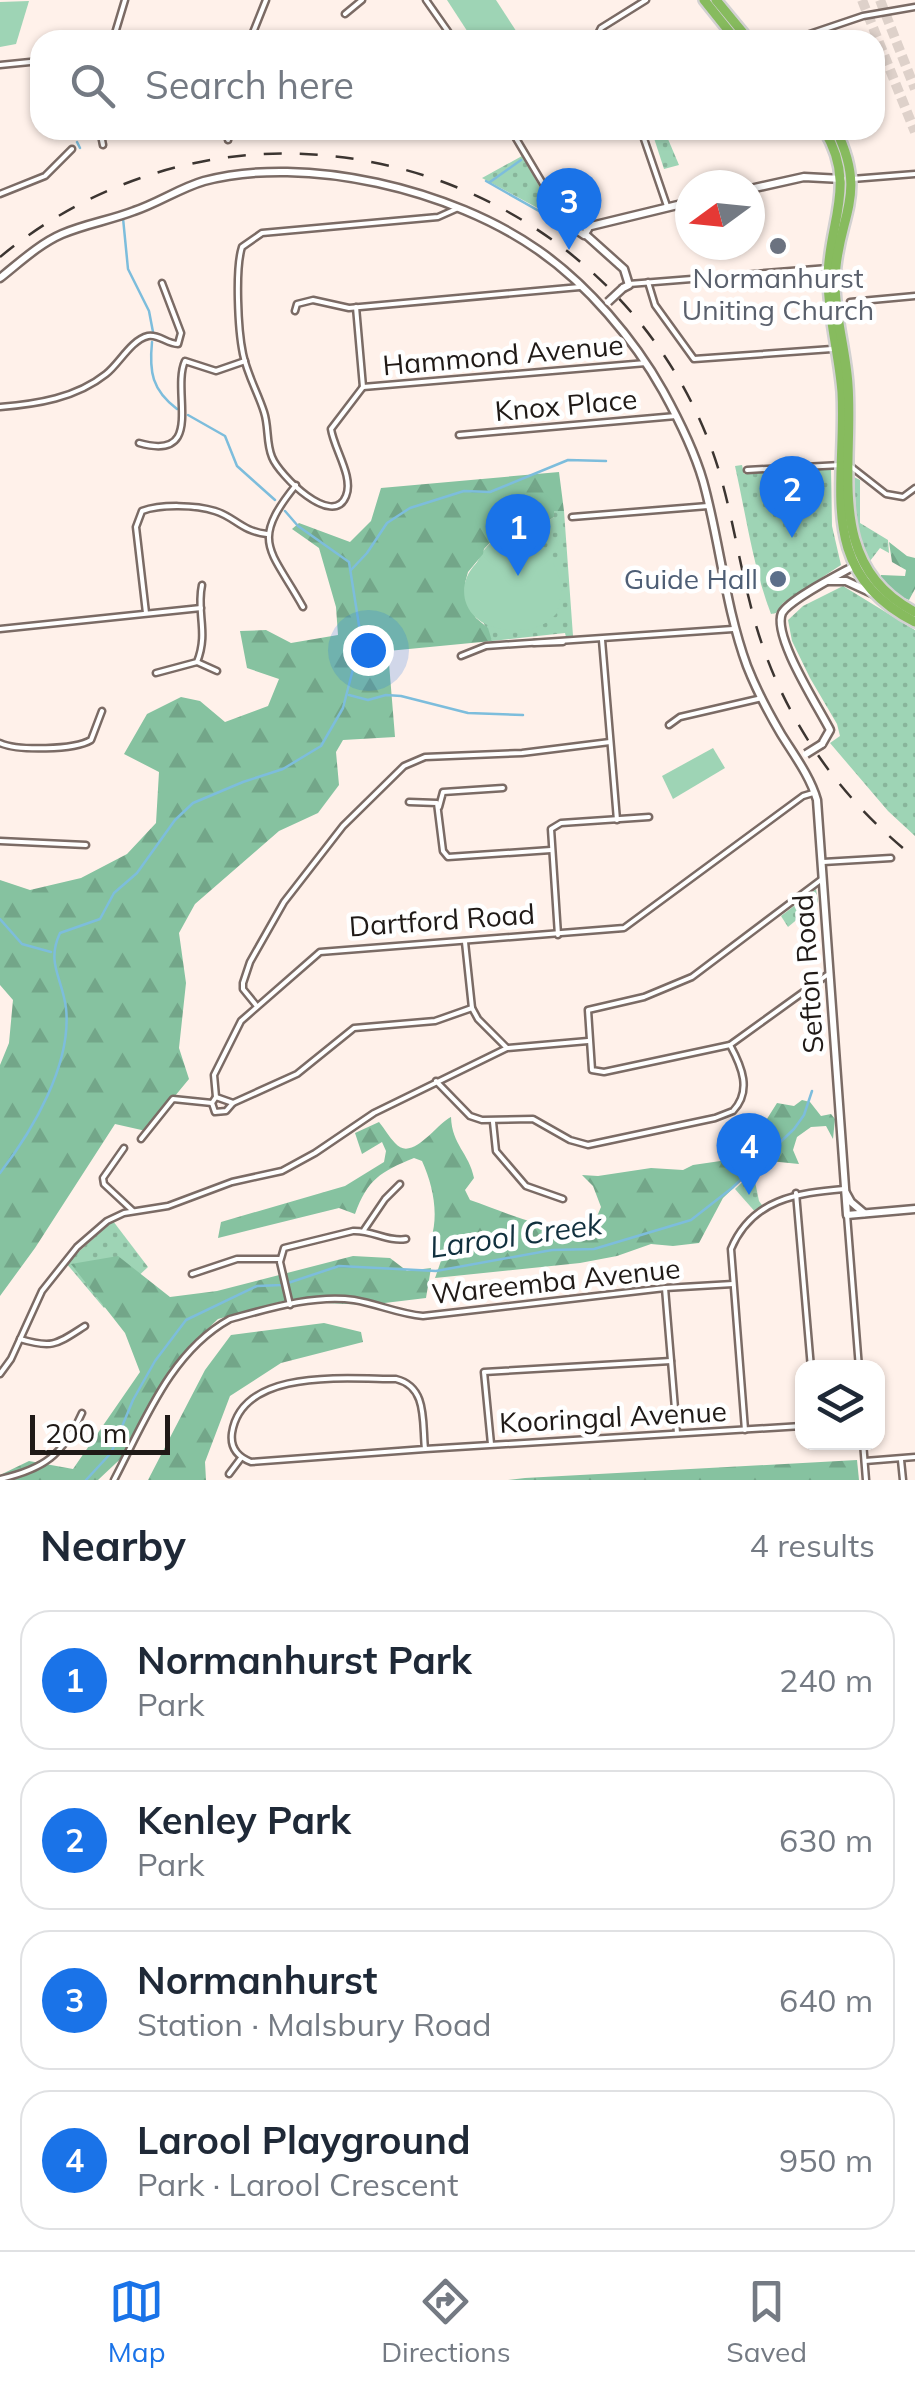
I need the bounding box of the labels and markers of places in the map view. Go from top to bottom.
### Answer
pin: 3 [536,168,602,250]
marker: Normanhurst Uniting Church [767,235,789,257]
place label: Normanhurst Uniting Church [682,260,874,327]
pin: 2 [760,456,824,538]
pin: 1 [486,494,550,576]
place label: Guide Hall [624,561,758,596]
marker: Guide Hall [767,568,789,590]
pin: 4 [716,1112,782,1195]

